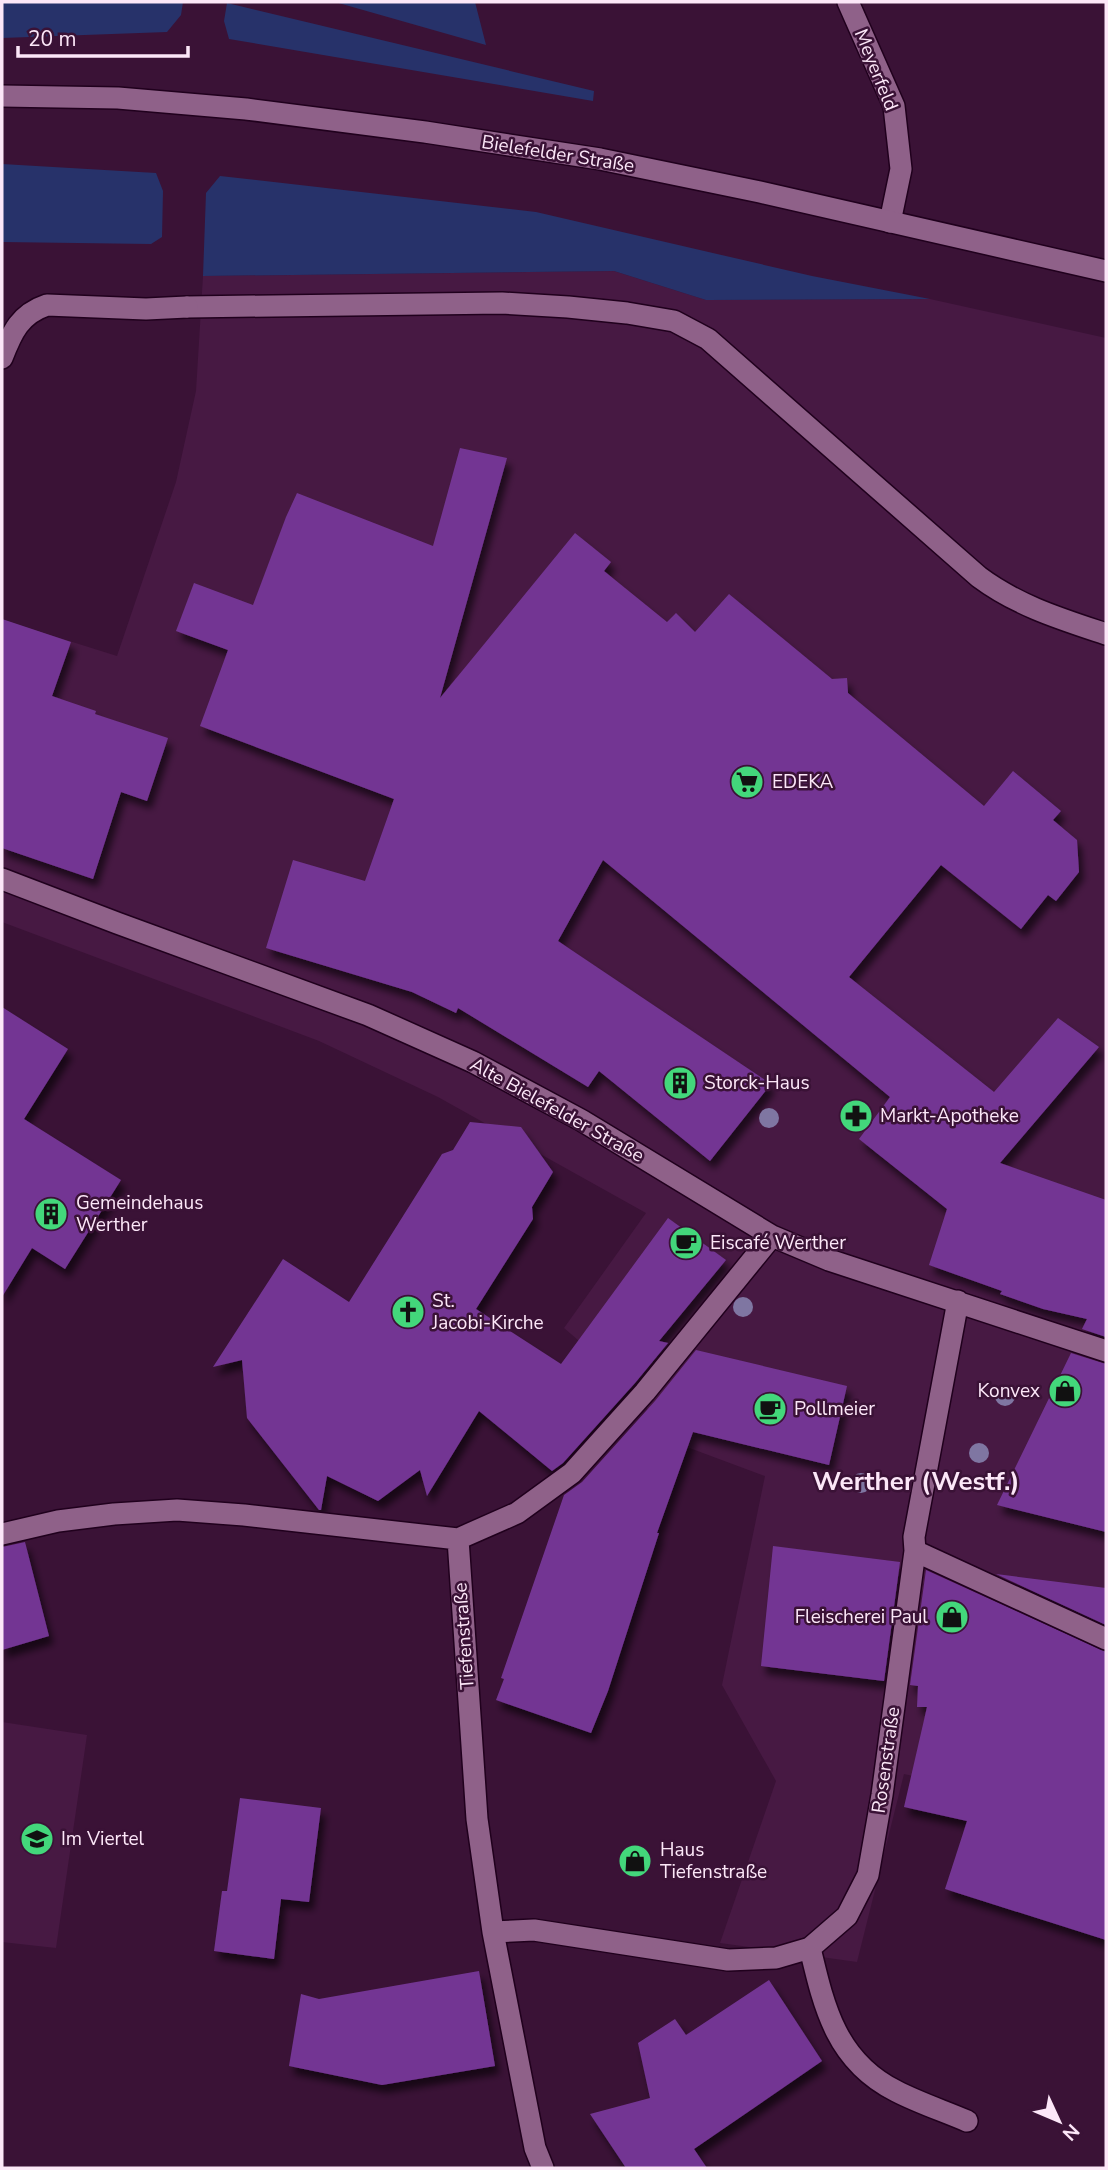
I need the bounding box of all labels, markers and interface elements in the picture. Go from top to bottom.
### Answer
scale bar [18,14,187,58]
text: 20 m [28,25,77,53]
street label: Meyerfeld [848,25,904,115]
street label: Bielefelder Straße [480,129,636,179]
supermarket icon: EDEKA [728,763,766,801]
place label: EDEKA [772,769,834,795]
street label: Alte Bielefelder Straße [465,1051,649,1169]
building icon: Storck-Haus [661,1064,699,1102]
place label: Storck-Haus [704,1070,810,1096]
pharmacy icon: Markt-Apotheke [837,1097,875,1135]
place label: Markt-Apotheke [880,1103,1019,1129]
place label: Gemeindehaus Werther [76,1190,203,1238]
building icon: Gemeindehaus Werther [32,1195,70,1233]
cafe icon: Eiscafé Werther [667,1224,705,1262]
place label: Eiscafé Werther [710,1230,846,1256]
place label: St. Jacobi-Kirche [431,1288,544,1336]
church icon: St. Jacobi-Kirche [389,1293,427,1331]
shop icon: Konvex [1046,1372,1084,1410]
place label: Konvex [977,1378,1040,1404]
cafe icon: Pollmeier [751,1390,789,1428]
place label: Pollmeier [794,1396,875,1422]
district label: Werther (Westf.) [812,1464,1020,1499]
street label: Tiefenstraße [447,1582,481,1690]
shop icon: Fleischerei Paul [933,1598,971,1636]
place label: Fleischerei Paul [795,1604,928,1630]
street label: Rosenstraße [866,1705,906,1815]
school or university icon: Im Viertel [18,1820,56,1858]
place label: Im Viertel [61,1826,145,1852]
place label: Haus Tiefenstraße [660,1837,767,1885]
shop icon: Haus Tiefenstraße [616,1842,654,1880]
north arrow [1024,2086,1094,2156]
text: N [1056,2118,1085,2146]

